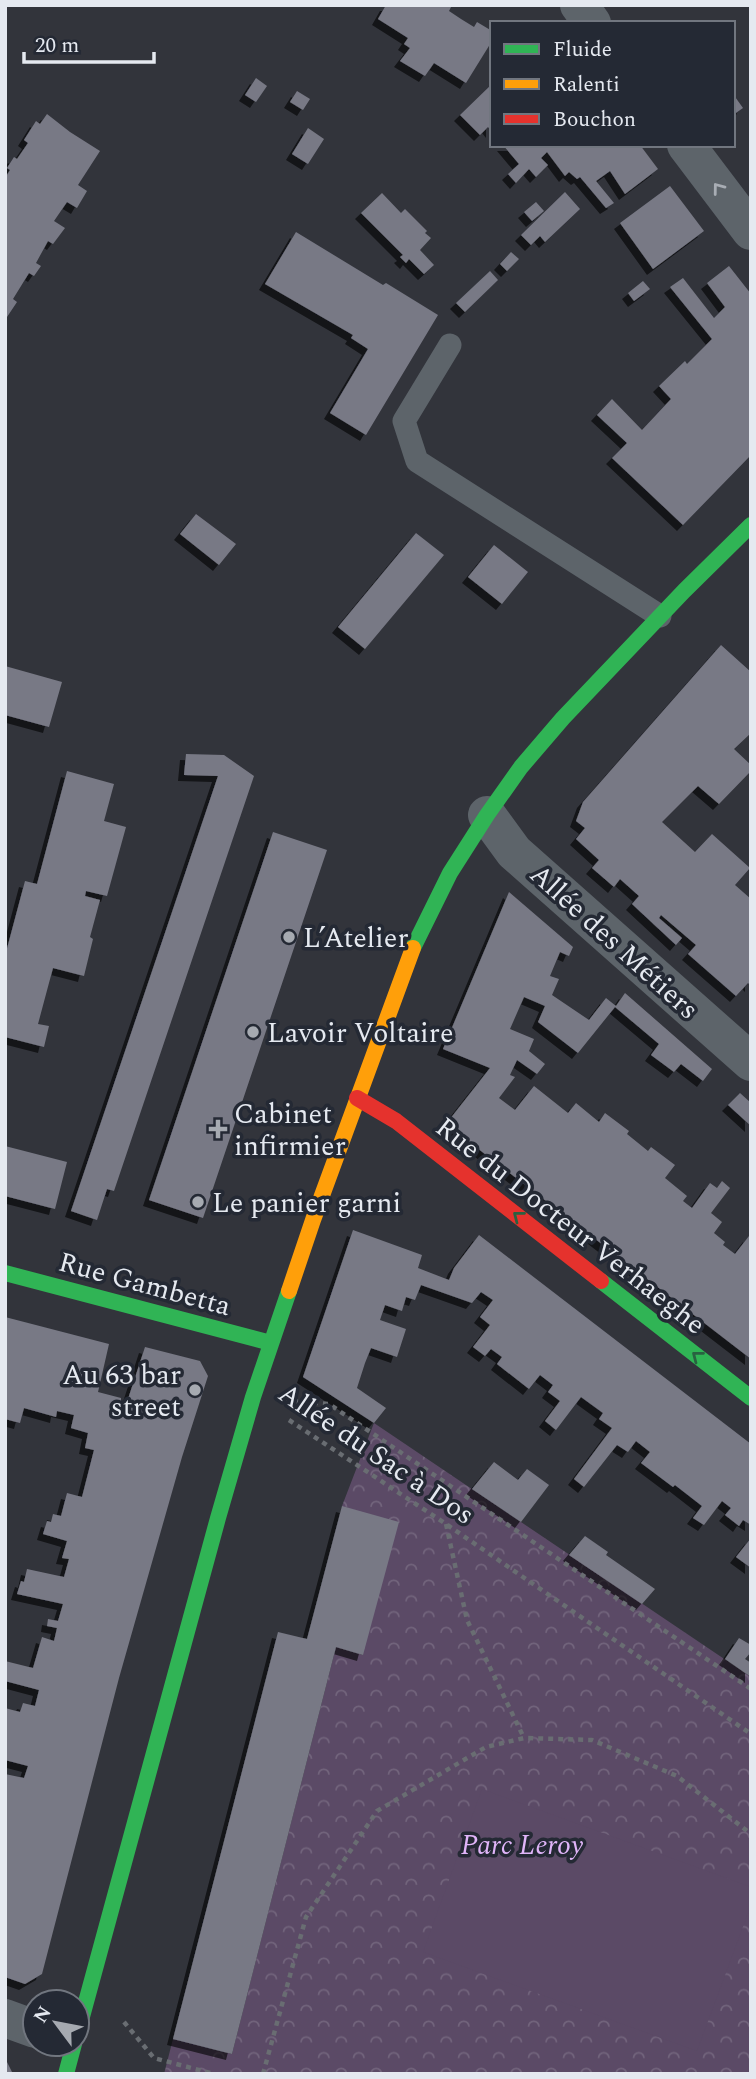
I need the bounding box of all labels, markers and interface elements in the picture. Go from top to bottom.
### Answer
scale bar [24,21,154,65]
legend [490,21,735,147]
text: 20 m [35,30,79,62]
text: Fluide [553,34,612,66]
text: Ralenti [553,69,620,101]
text: Bouchon [553,104,636,136]
one-way arrow [714,183,727,196]
street label: Allée des Métiers [520,854,708,1030]
place label: L’Atelier [303,917,409,960]
marker: L’Atelier [281,929,297,945]
place label: Lavoir Voltaire [267,1012,454,1055]
marker: Lavoir Voltaire [245,1024,261,1040]
place label: Cabinet infirmier [234,1093,346,1168]
street label: Rue du Docteur Verhaeghe [426,1107,715,1346]
marker: Cabinet infirmier [208,1119,228,1139]
place label: Le panier garni [212,1182,401,1225]
marker: Le panier garni [190,1194,206,1210]
one-way arrow [513,1212,525,1225]
street label: Rue Gambetta [54,1241,236,1328]
one-way arrow [692,1352,705,1365]
place label: Au 63 bar street [62,1354,181,1429]
street label: Allée du Sac à Dos [269,1372,483,1536]
marker: Au 63 bar street [187,1382,203,1398]
park label: Parc Leroy [461,1824,584,1867]
north arrow [21,1988,91,2058]
text: N [26,2001,59,2029]

